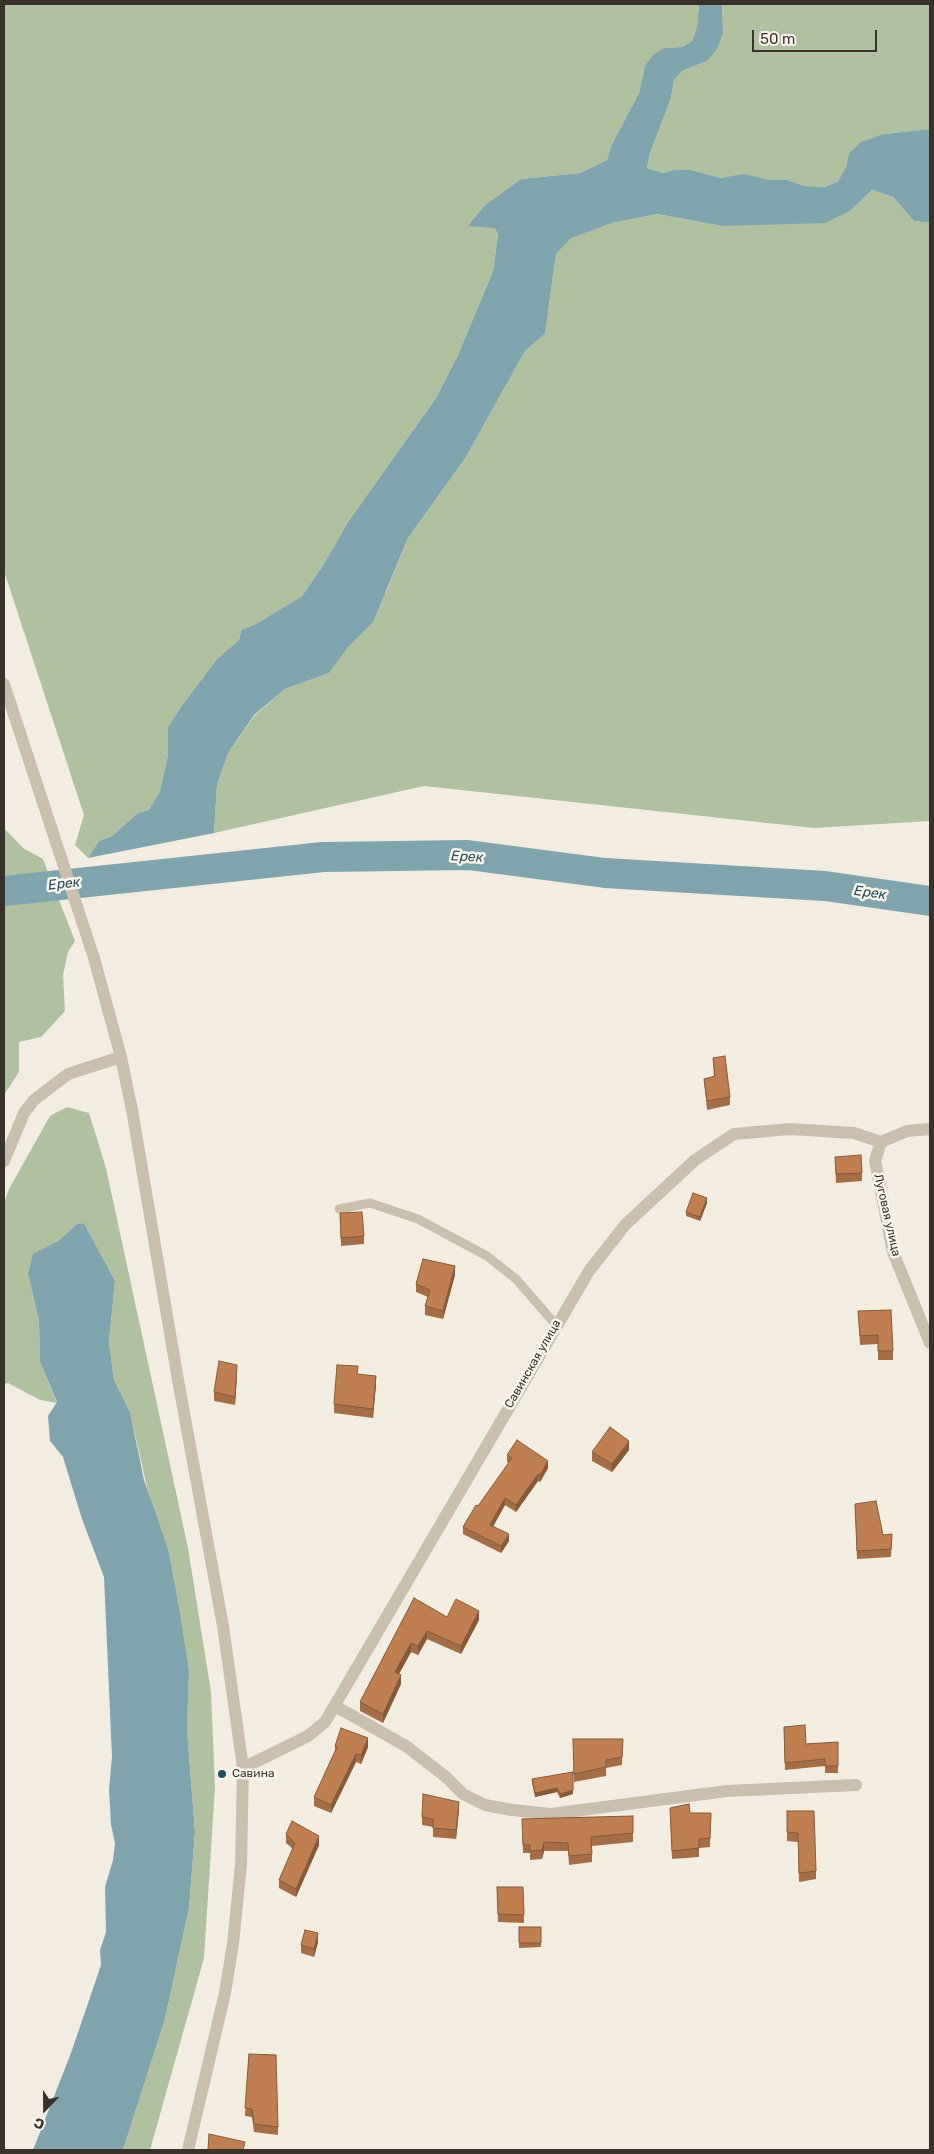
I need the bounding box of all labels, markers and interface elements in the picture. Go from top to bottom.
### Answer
scale bar [754,20,879,52]
text: 50 m [760,30,795,48]
water label: Ерек [451,848,483,866]
water label: Ерек [47,874,81,894]
water label: Ерек [853,882,887,904]
street label: Луговая улица [871,1172,903,1258]
street label: Савинская улица [502,1317,564,1411]
place label: Савина [232,1767,275,1781]
marker: Савина [216,1768,228,1780]
north arrow [20,2084,70,2134]
text: С [31,2114,47,2133]

